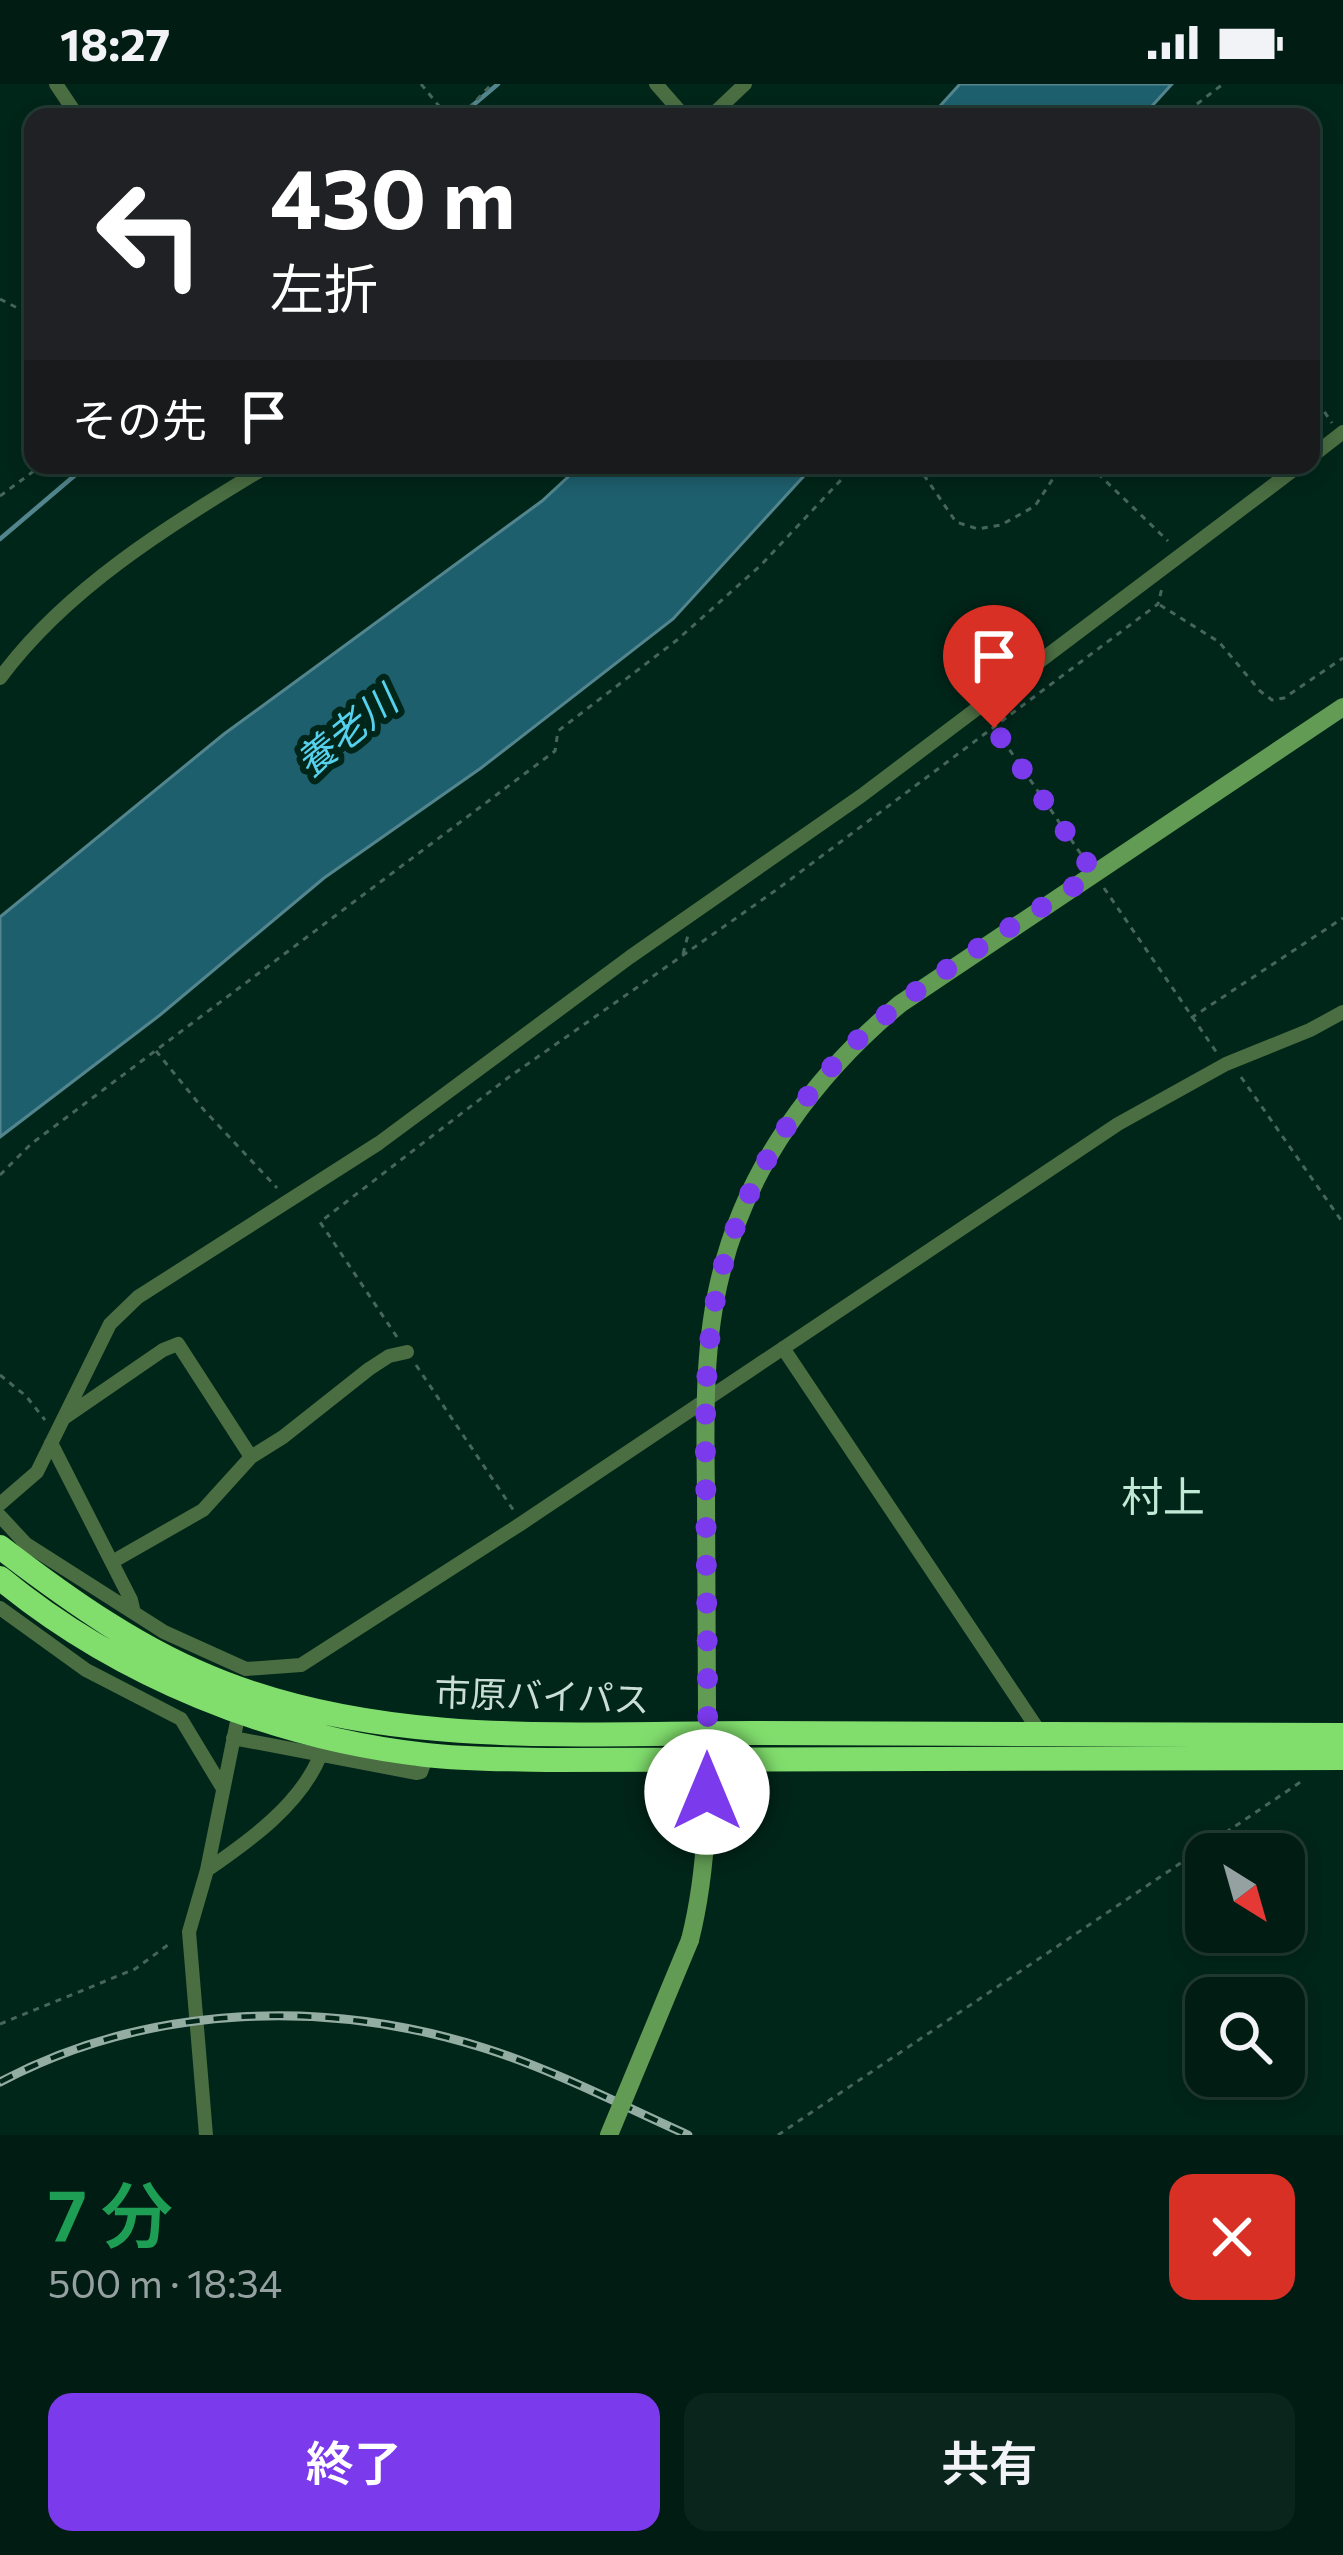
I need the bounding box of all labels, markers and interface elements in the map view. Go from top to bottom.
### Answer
text: 18:27 [60,15,170,70]
text: 430 m [270,144,516,246]
icon: left [72,156,228,312]
text: 左折 [270,254,378,320]
icon: arrive [231,384,297,450]
text: その先 [72,391,207,446]
pin [943,605,1045,728]
icon: arrive [961,623,1027,689]
water label: 養老川 [284,672,409,785]
district label: 村上 [1121,1469,1205,1521]
street label: 市原バイパス [434,1668,650,1720]
position arrow [644,1729,770,1855]
north arrow [1185,1833,1305,1953]
map controls [1185,1833,1305,2097]
button: search [1185,1977,1305,2097]
text: 7 分 [48,2169,173,2257]
button: close [1169,2174,1295,2300]
text: 500 m · 18:34 [48,2258,282,2306]
button: 終了 [48,2393,660,2531]
button: 共有 [684,2393,1295,2531]

